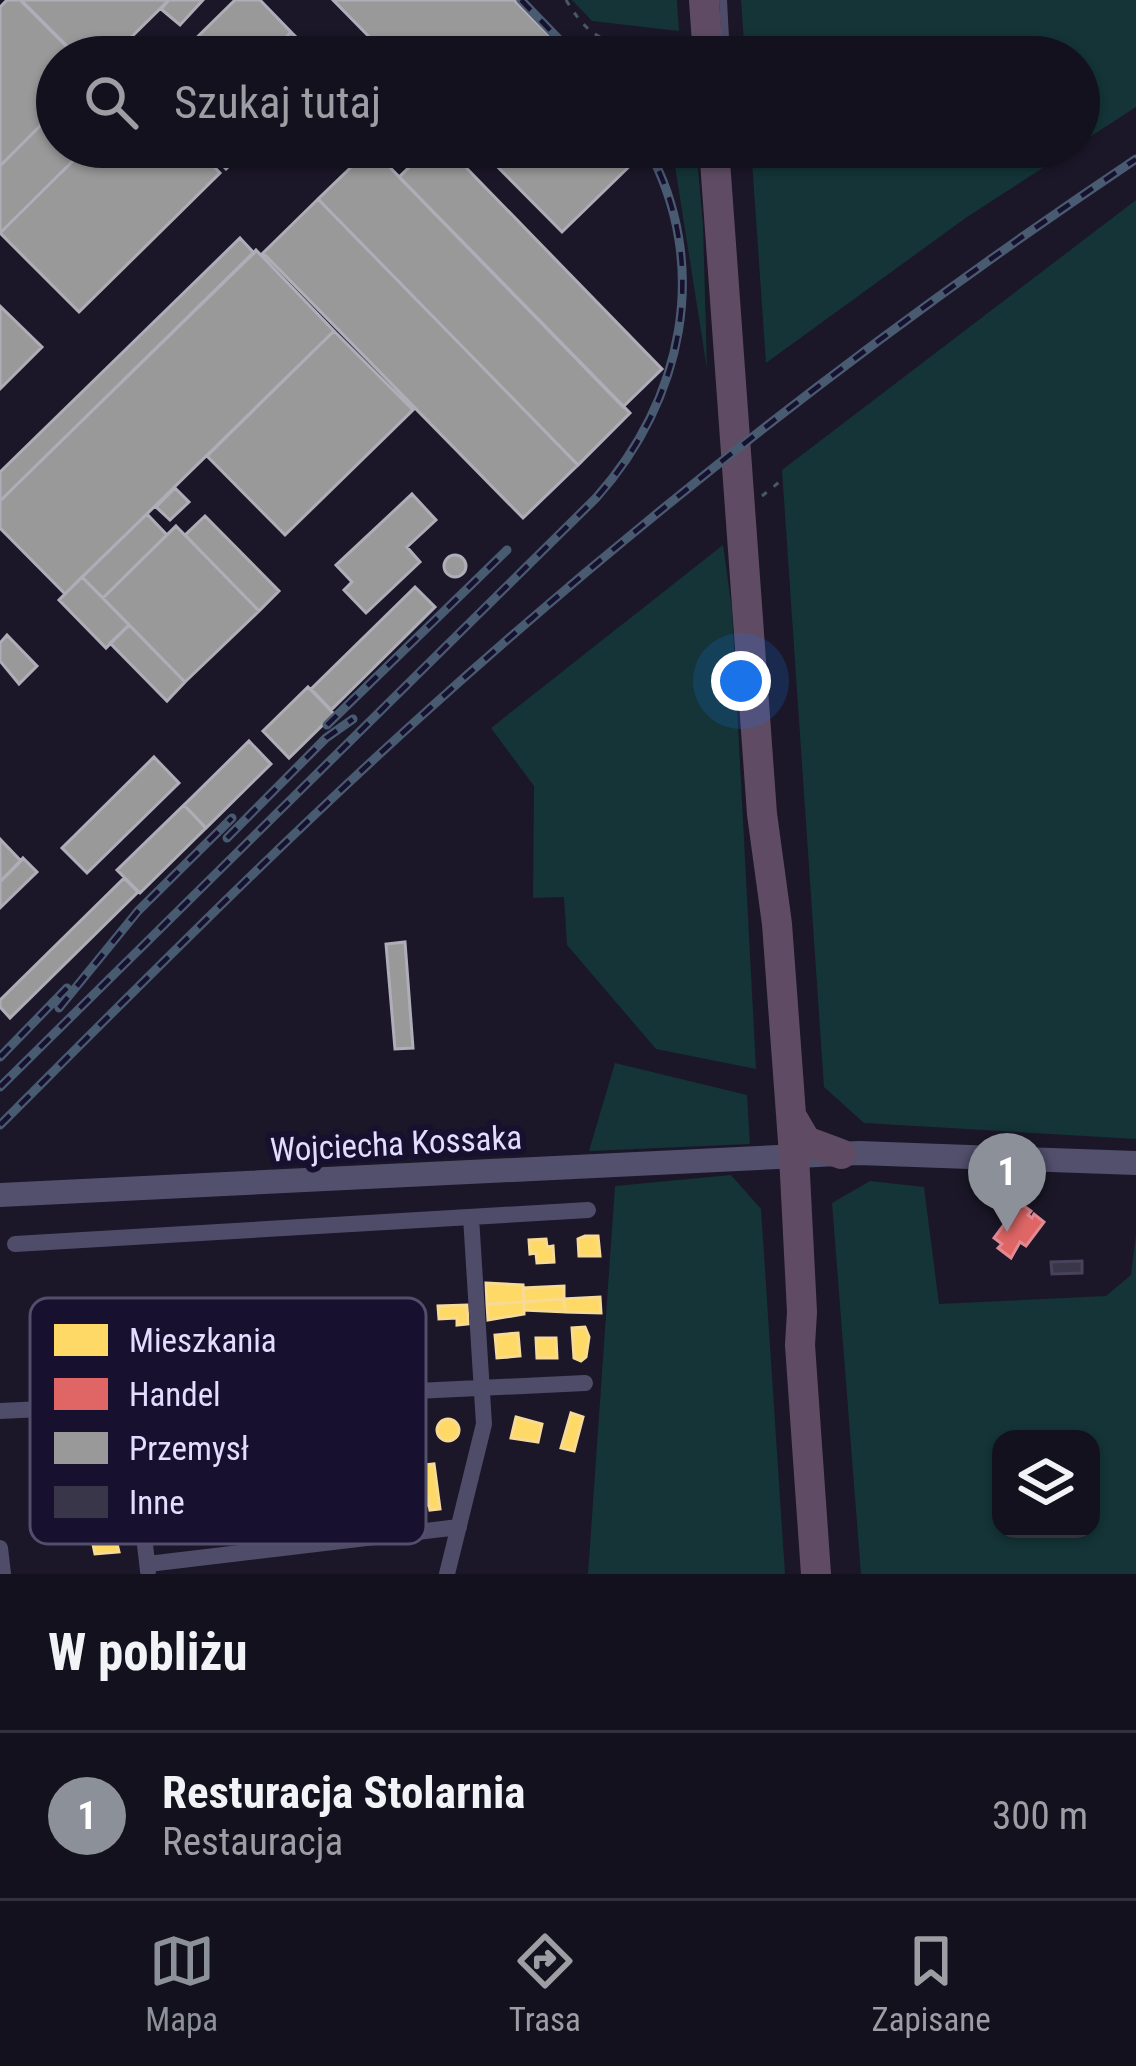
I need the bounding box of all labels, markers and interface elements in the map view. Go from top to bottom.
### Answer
search box [36,36,1100,168]
icon: search [78,69,144,135]
text: Szukaj tutaj [174,76,381,129]
your location [711,651,771,711]
street label: Wojciecha Kossaka [269,1117,523,1170]
pin: 1 [968,1133,1046,1232]
legend [30,1298,426,1544]
text: Mieszkania [129,1321,277,1360]
text: Handel [129,1375,221,1414]
text: Przemysł [129,1429,249,1468]
map controls [992,1430,1100,1538]
button: layers [992,1430,1100,1538]
text: Inne [129,1483,185,1522]
text: W pobliżu [48,1623,248,1682]
text: Resturacja Stolarnia [162,1766,525,1819]
text: 1 [77,1793,97,1839]
text: 300 m [992,1793,1088,1839]
text: Restauracja [162,1819,343,1865]
tab: Mapa [145,1928,218,2039]
tab: Trasa [509,1928,581,2039]
tab: Zapisane [871,1928,991,2039]

